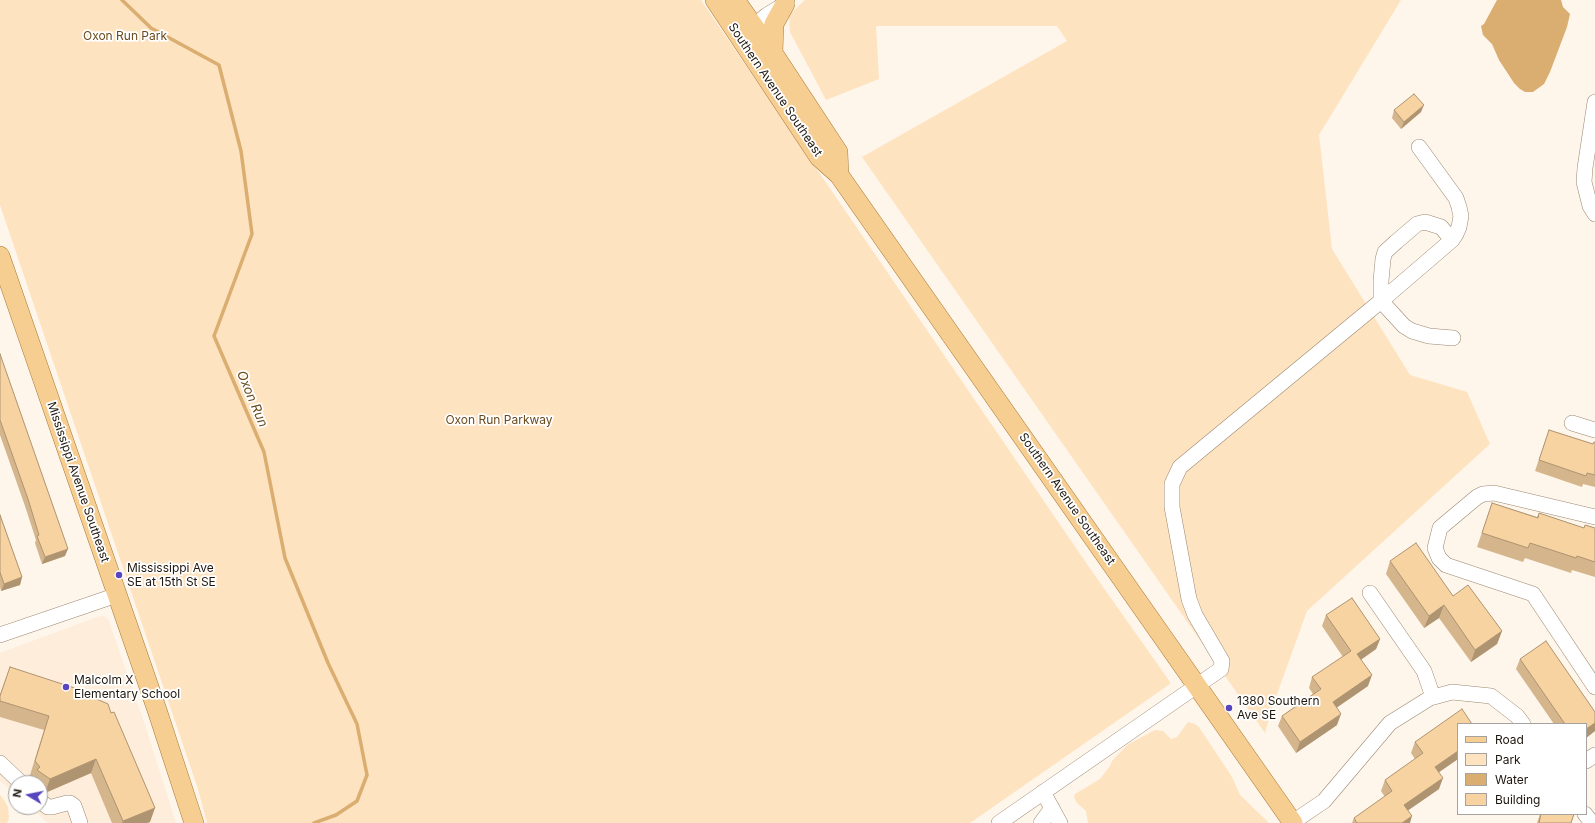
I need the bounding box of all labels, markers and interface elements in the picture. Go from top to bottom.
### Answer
street label: Southern Avenue Southeast [725,21,825,159]
park label: Oxon Run Park [83,29,167,43]
water label: Oxon Run [233,369,271,429]
street label: Mississippi Avenue Southeast [44,400,112,564]
park label: Oxon Run Parkway [445,413,553,427]
street label: Southern Avenue Southeast [1016,430,1118,568]
place label: Mississippi Ave SE at 15th St SE [127,561,216,589]
marker: Mississippi Ave SE at 15th St SE [114,570,124,580]
place label: Malcolm X Elementary School [74,673,180,701]
marker: Malcolm X Elementary School [61,682,71,692]
place label: 1380 Southern Ave SE [1237,694,1319,722]
marker: 1380 Southern Ave SE [1224,703,1234,713]
legend [1457,723,1587,815]
text: Road [1495,732,1524,747]
text: Park [1495,752,1521,767]
text: Water [1495,772,1528,787]
north arrow [8,775,48,815]
text: N [10,788,25,798]
text: Building [1495,792,1540,807]

